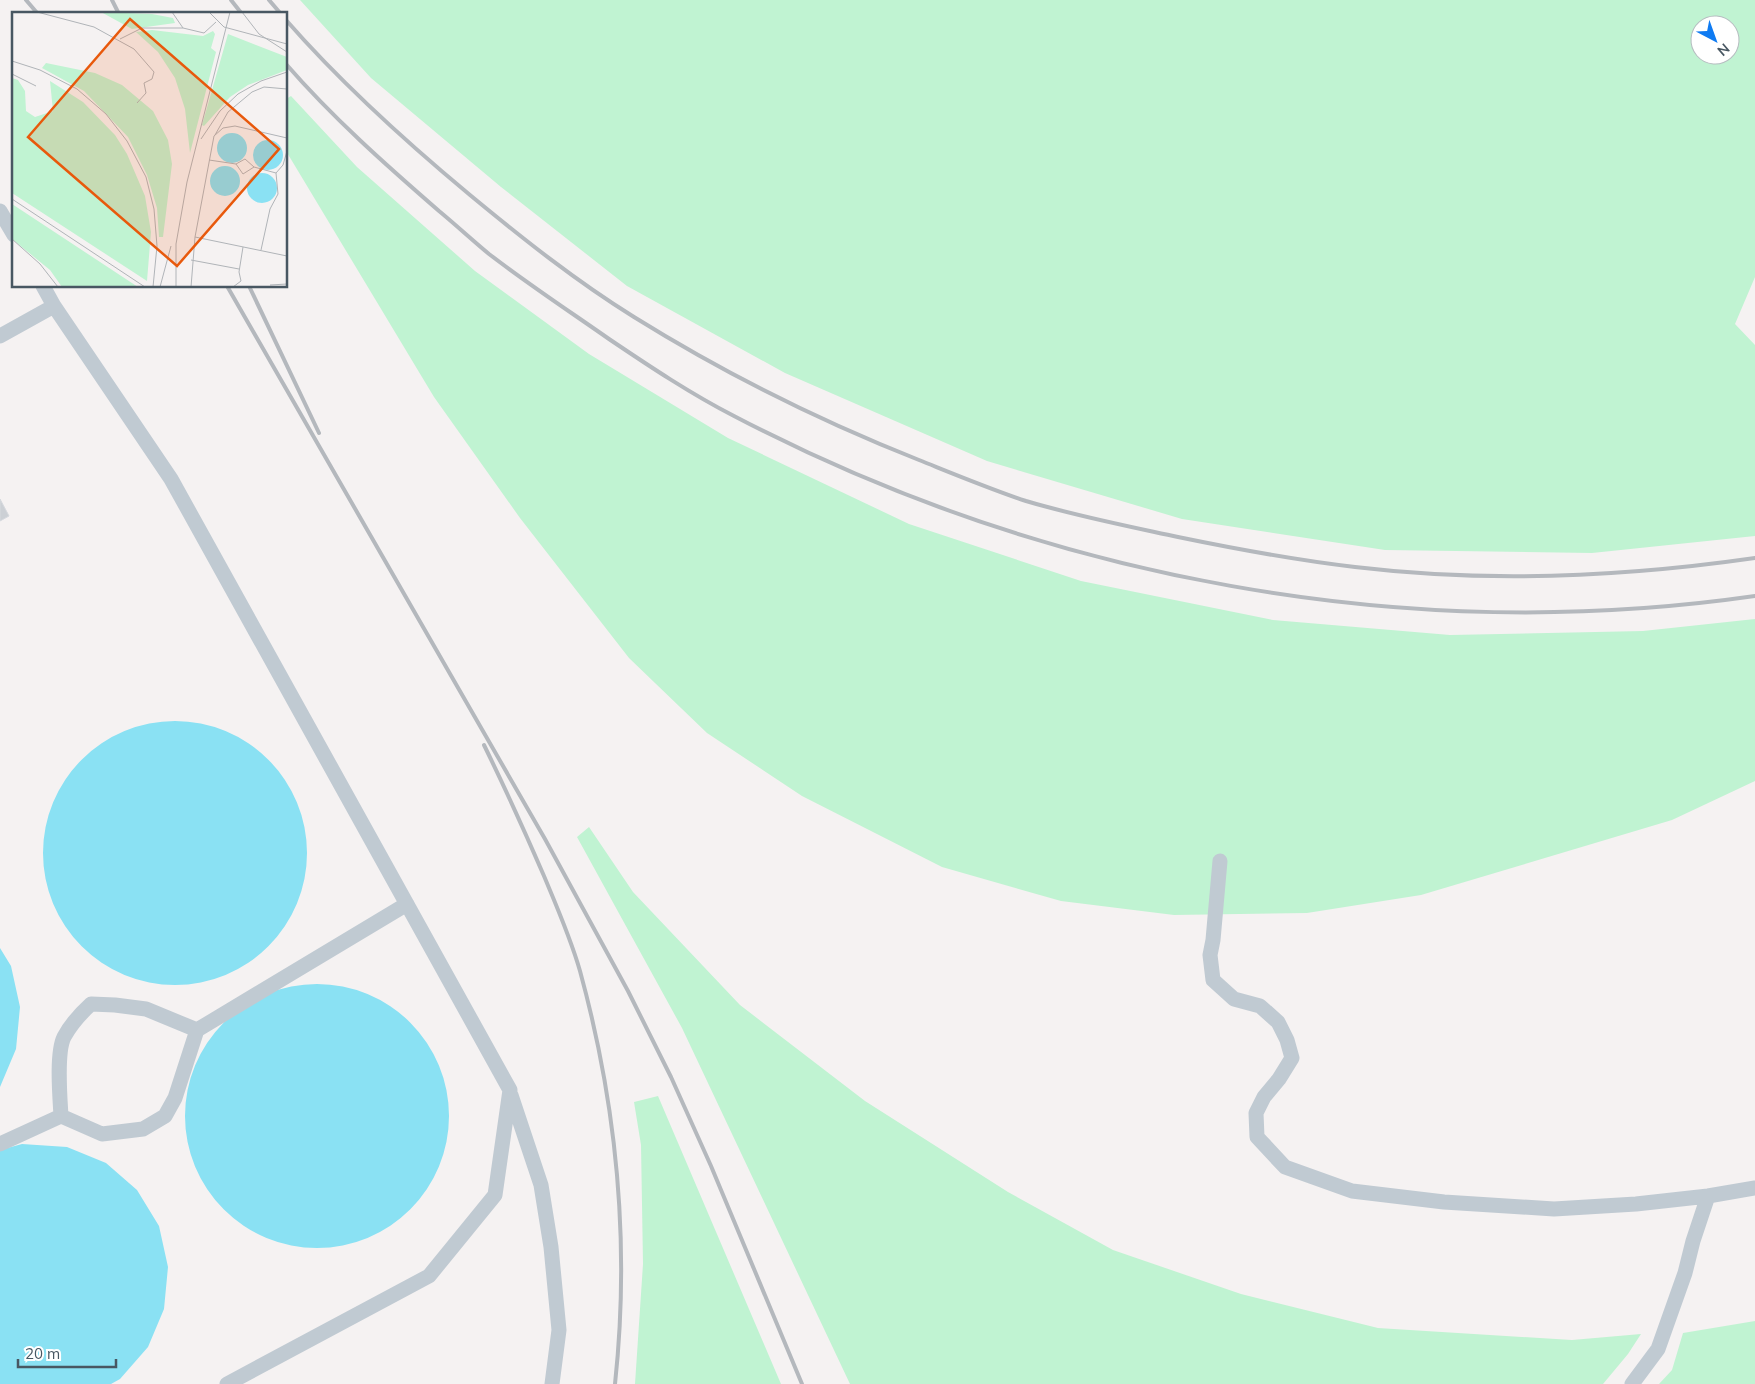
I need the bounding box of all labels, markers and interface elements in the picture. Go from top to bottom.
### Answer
inset map [12,12,288,288]
north arrow [1690,15,1740,65]
text: N [1714,40,1733,60]
scale bar [18,1336,115,1368]
text: 20 m [25,1344,60,1363]

